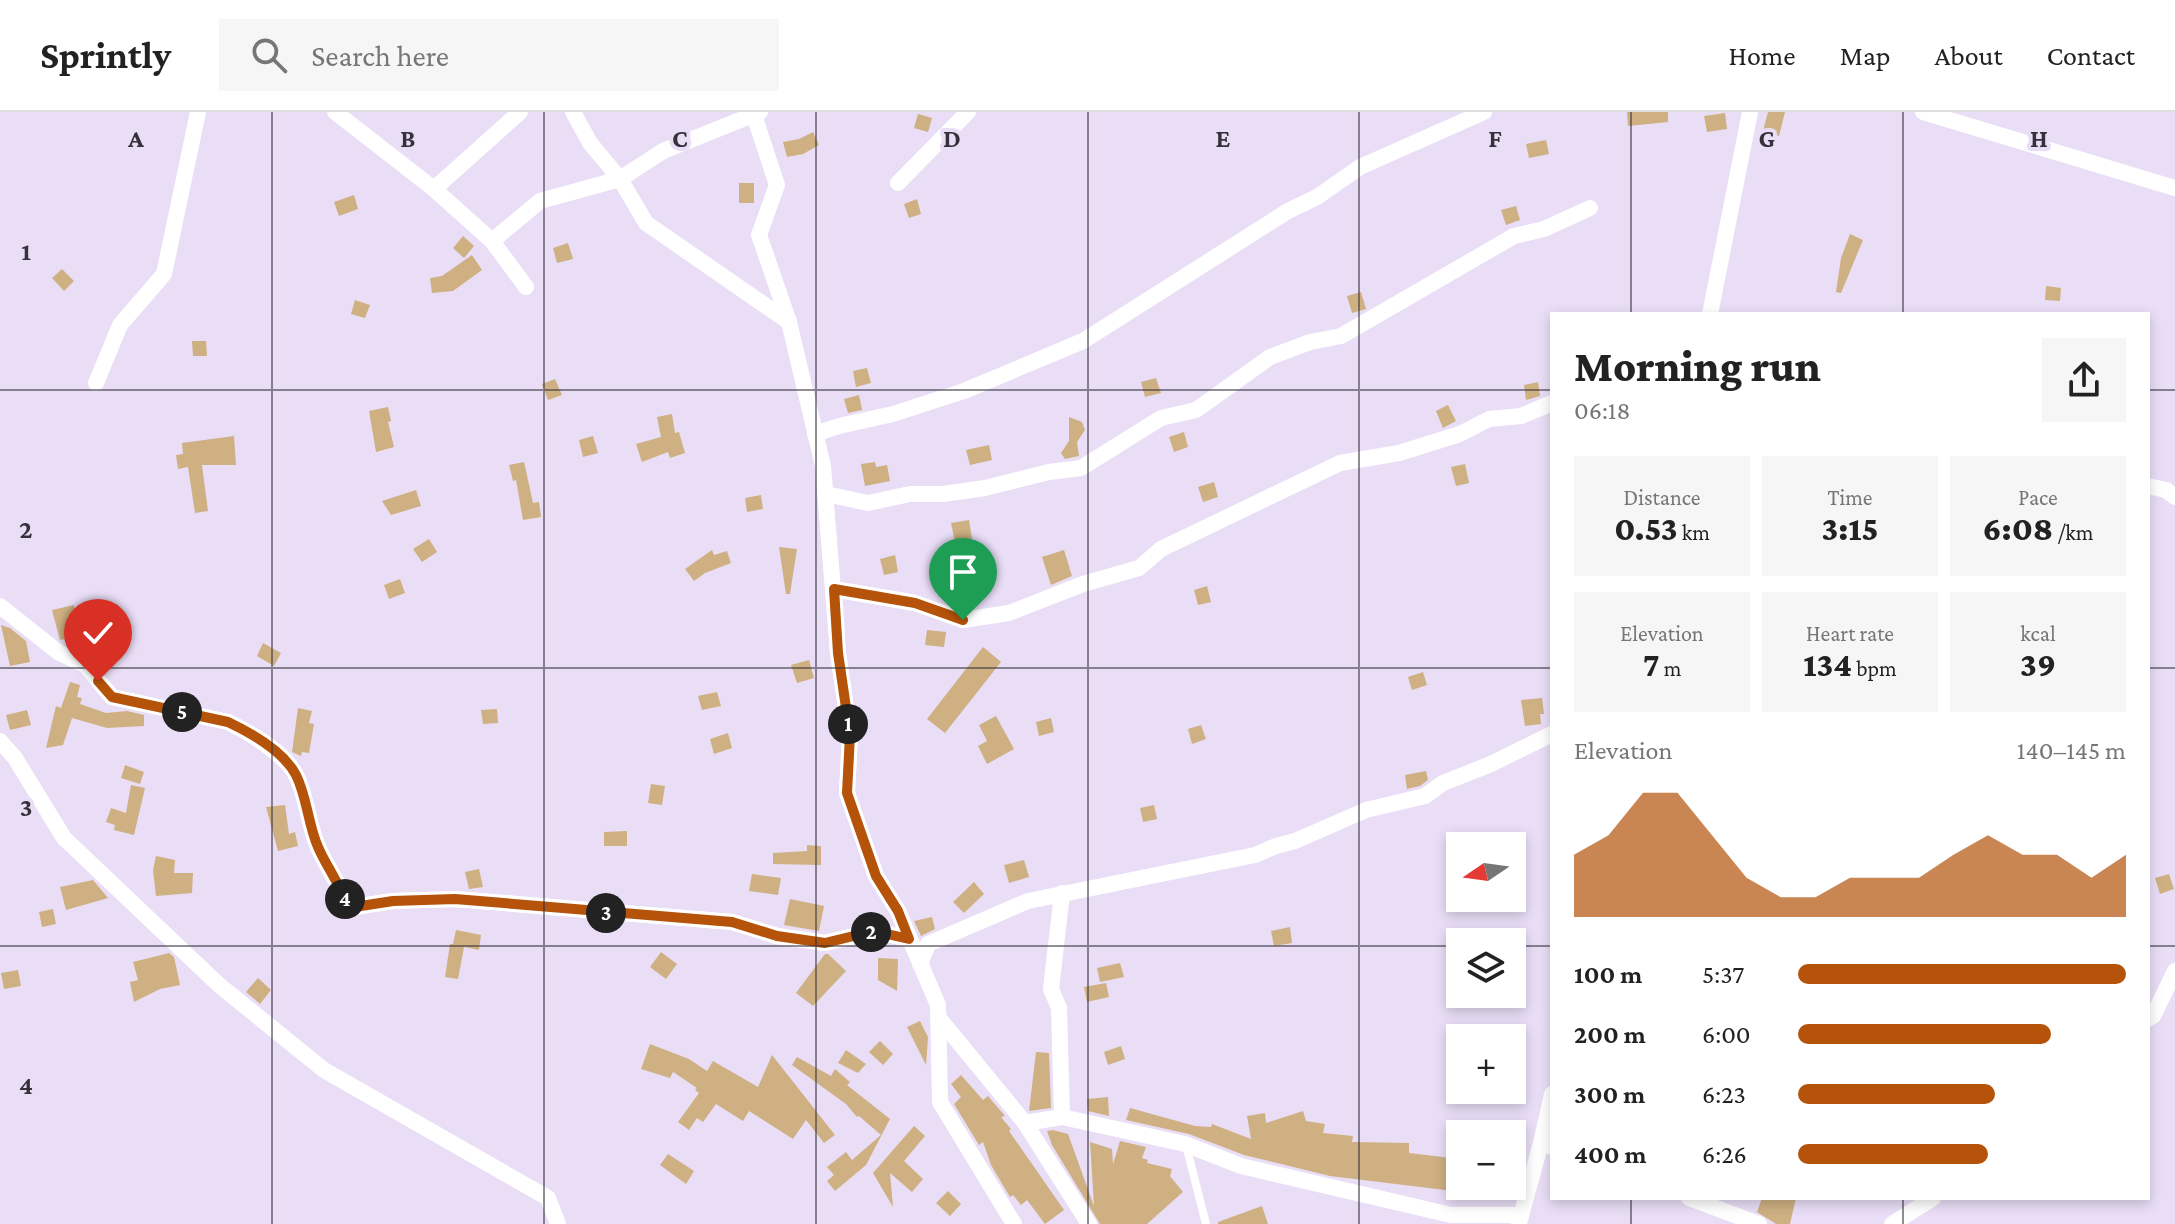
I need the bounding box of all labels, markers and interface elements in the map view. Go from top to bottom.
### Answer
search box [219,19,779,91]
icon: search [247,33,291,77]
text: Sprintly [40,34,171,76]
text: Search here [311,39,449,72]
text: Home [1729,40,1796,71]
text: Map [1840,40,1891,71]
text: About [1935,40,2003,71]
text: Contact [2047,40,2135,71]
text: A [127,124,144,153]
text: B [400,124,416,153]
text: C [672,124,688,153]
text: D [943,124,961,153]
text: E [1216,124,1231,153]
text: F [1488,124,1502,153]
text: G [1759,124,1775,153]
text: H [2030,124,2048,153]
text: 1 [21,237,31,266]
button: share [2042,338,2126,422]
text: Morning run [1574,342,1821,390]
text: 06:18 [1574,396,1630,425]
text: Distance [1624,485,1700,510]
text: Time [1827,485,1873,510]
text: Pace [2018,485,2058,510]
text: 0.53 [1614,510,1678,547]
text: 3:15 [1821,510,1879,547]
text: 6:08 [1983,510,2053,547]
text: 2 [19,515,33,544]
text: km [1678,520,1710,545]
text: /km [2053,520,2093,545]
pin [929,538,997,620]
icon: arrive [941,550,985,594]
pin [64,599,132,681]
icon: check [76,611,120,655]
text: Elevation [1620,621,1704,646]
text: Heart rate [1806,621,1894,646]
text: kcal [2020,621,2056,646]
text: 7 [1643,646,1660,683]
text: 134 [1803,646,1852,683]
text: 39 [2020,646,2056,683]
text: m [1660,656,1681,681]
text: bpm [1852,656,1897,681]
pin: 5 [162,692,202,732]
text: 5 [177,699,187,724]
pin: 1 [828,704,868,744]
text: 1 [844,711,852,736]
text: Elevation [1574,736,1672,765]
text: 140–145 m [2017,736,2126,765]
text: 3 [20,793,32,822]
north arrow [1446,832,1526,912]
map controls [1446,832,1526,1200]
pin: 4 [325,879,365,919]
text: 4 [339,886,351,911]
pin: 3 [586,893,626,933]
text: 3 [601,900,611,925]
pin: 2 [851,912,891,952]
text: 2 [865,919,877,944]
button: layers [1446,928,1526,1008]
text: 100 m [1574,960,1642,989]
text: 5:37 [1702,960,1744,989]
text: 200 m [1574,1020,1646,1049]
text: 6:00 [1702,1020,1751,1049]
button: + [1446,1024,1526,1104]
text: 4 [19,1071,33,1100]
text: 300 m [1574,1080,1645,1109]
text: 6:23 [1702,1080,1746,1109]
button: − [1446,1120,1526,1200]
text: 400 m [1574,1140,1647,1169]
text: 6:26 [1702,1140,1747,1169]

